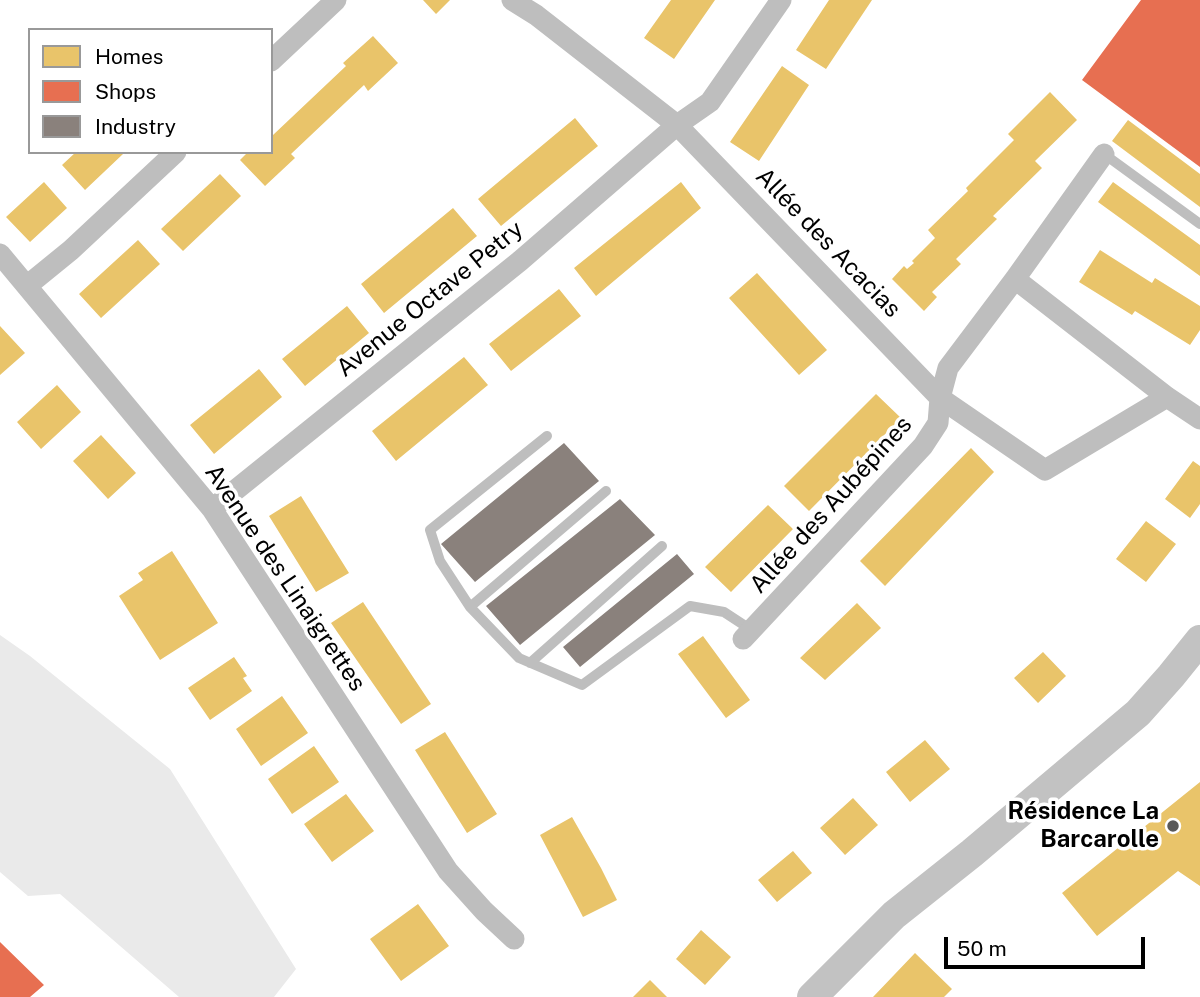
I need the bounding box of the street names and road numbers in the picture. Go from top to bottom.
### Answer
street label: Allée des Acacias [749,162,907,324]
street label: Avenue Octave Petry [331,215,529,383]
street label: Allée des Aubépines [744,411,918,599]
street label: Avenue des Linaigrettes [198,459,372,697]

